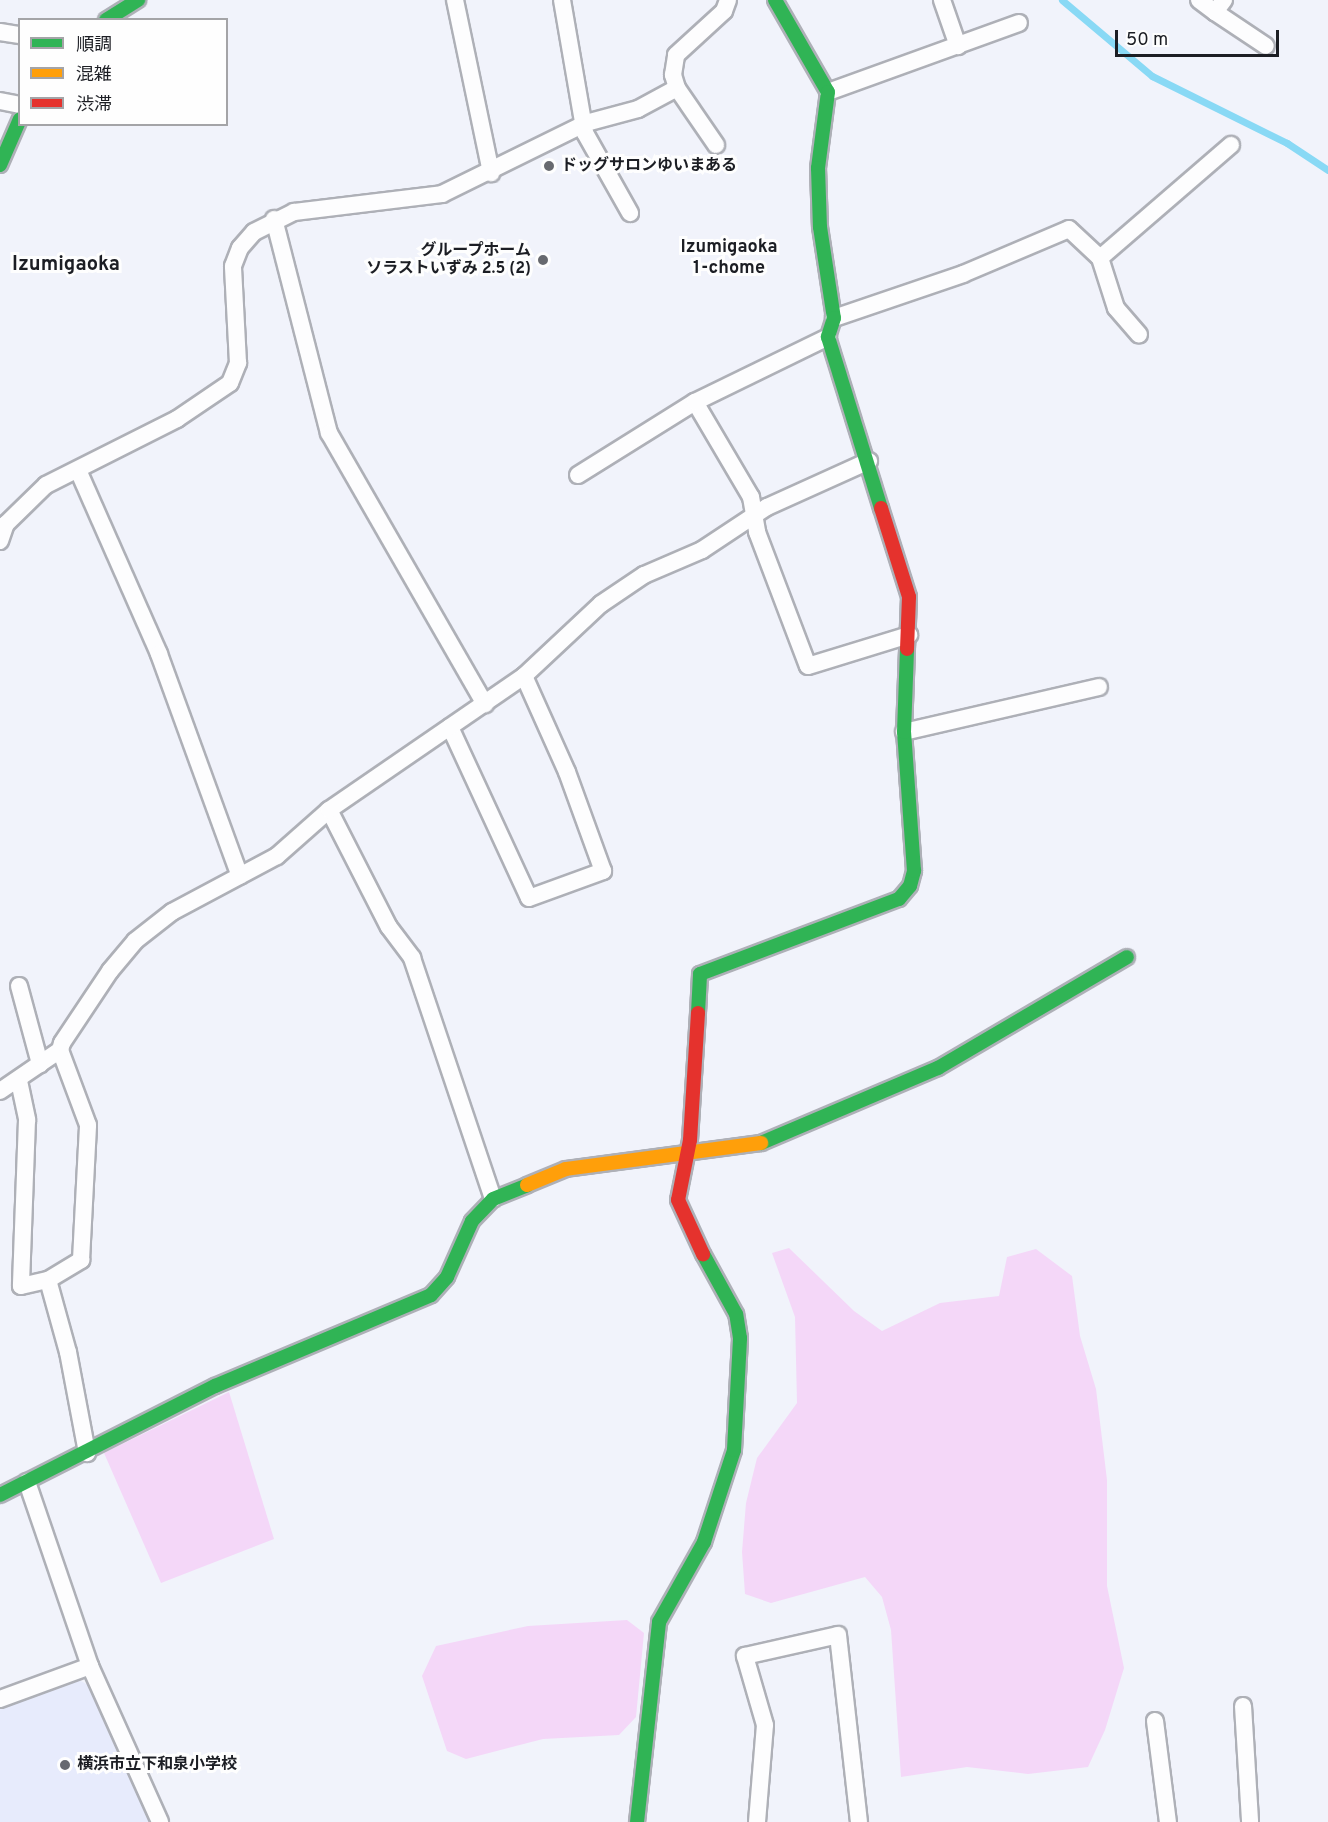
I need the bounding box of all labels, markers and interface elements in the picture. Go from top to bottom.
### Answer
legend [18,18,228,126]
scale bar [1118,18,1282,56]
text: 50 m [1126,29,1168,52]
text: 順調 [76,34,112,57]
text: 混雑 [76,64,112,87]
text: 渋滞 [76,94,112,117]
place label: ドッグサロンゆいまある [561,156,737,176]
marker: ドッグサロンゆいまある [542,159,556,173]
district label: Izumigaoka 1-chome [680,238,778,280]
place label: グループホーム ソラストいずみ 2.5 (2) [366,241,531,279]
district label: Izumigaoka [12,253,120,277]
marker: グループホーム ソラストいずみ 2.5 (2) [536,253,550,267]
place label: 横浜市立下和泉小学校 [77,1755,237,1775]
marker: 横浜市立下和泉小学校 [58,1758,72,1772]

